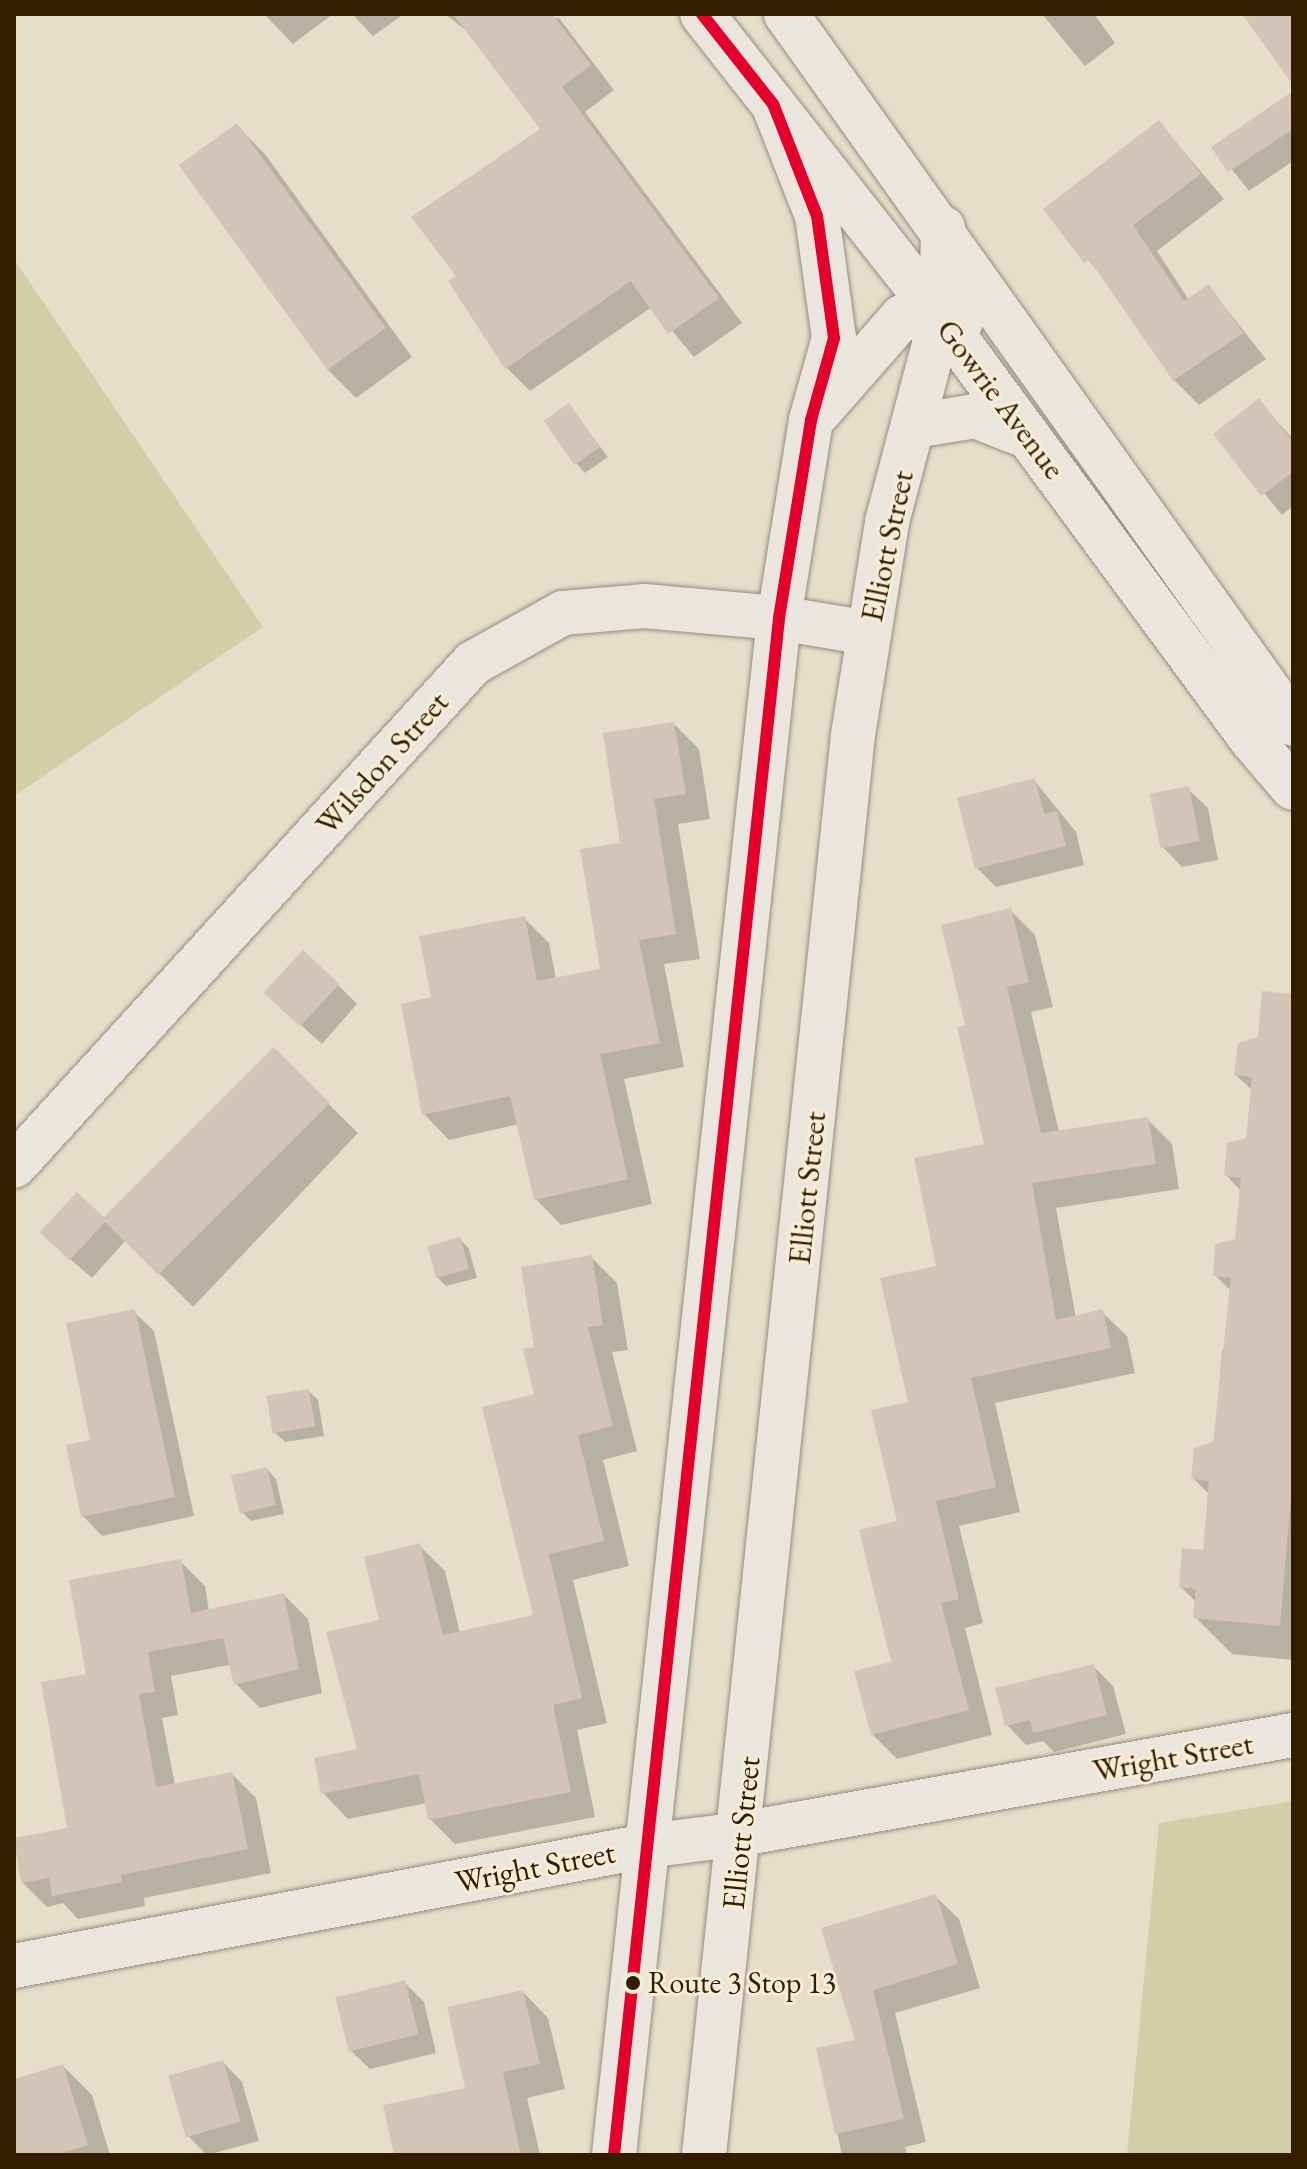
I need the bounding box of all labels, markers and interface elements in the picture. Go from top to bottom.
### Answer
street label: Gowrie Avenue [929,312,1073,486]
street label: Elliott Street [852,467,922,625]
street label: Wilsdon Street [307,683,457,843]
street label: Elliott Street [780,1109,834,1267]
street label: Wright Street [1090,1724,1256,1790]
street label: Elliott Street [714,1754,768,1912]
street label: Wright Street [452,1833,618,1901]
place label: Route 3 Stop 13 [648,1965,836,2001]
marker: Route 3 Stop 13 [625,1975,641,1991]

